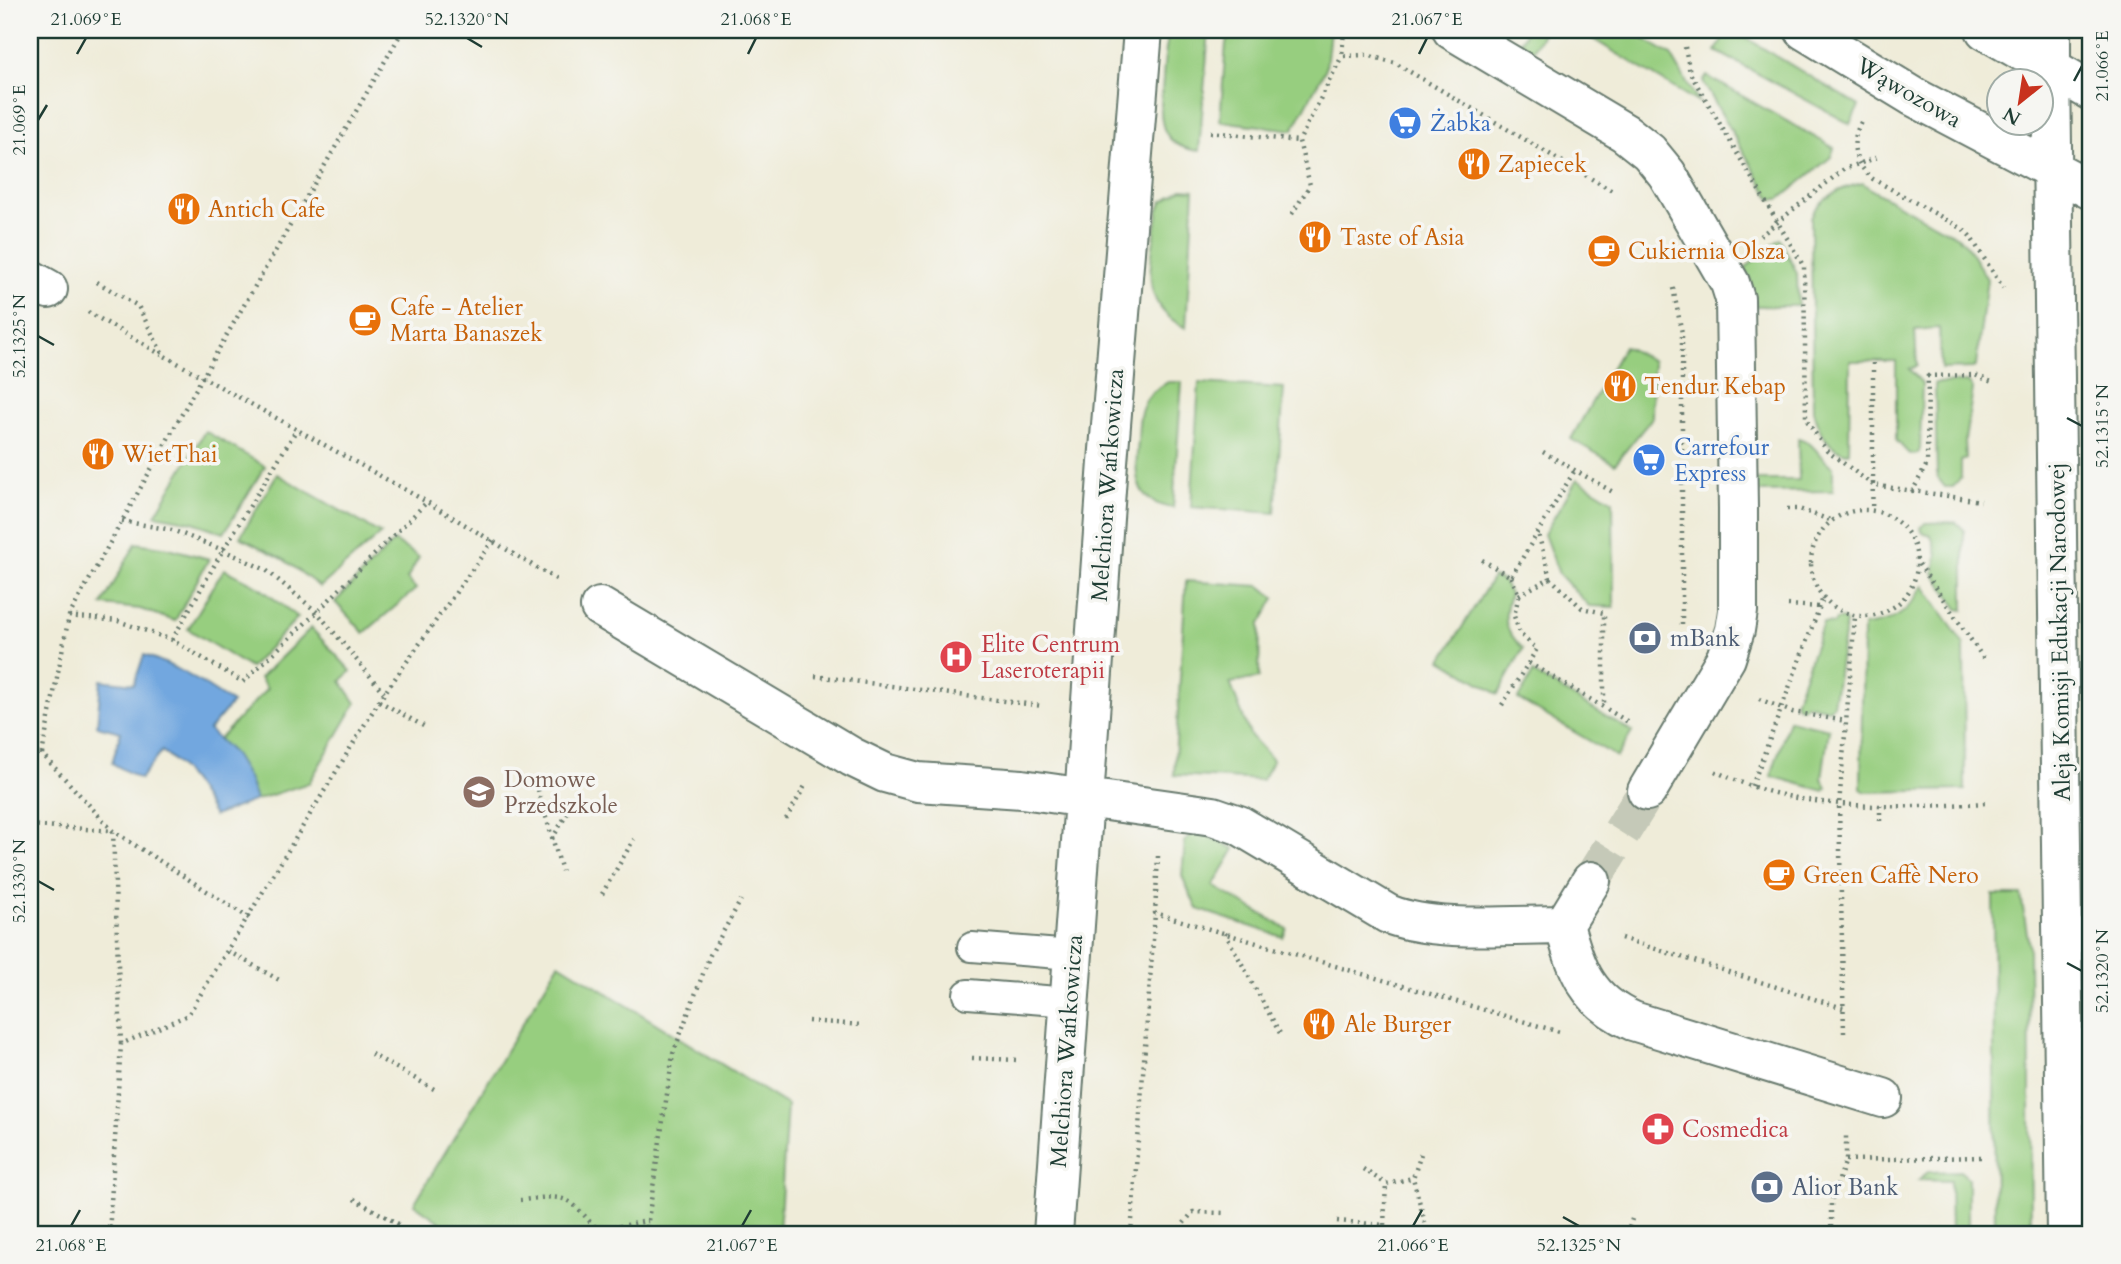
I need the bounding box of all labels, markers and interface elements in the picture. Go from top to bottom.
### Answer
text: 21.069°E [51,7,122,32]
text: 52.1320°N [425,7,510,32]
text: 21.068°E [721,7,792,32]
text: 21.067°E [1392,7,1463,32]
text: 21.066°E [2090,31,2115,102]
street label: Wąwozowa [1849,49,1967,135]
north arrow [1984,66,2054,136]
text: 21.069°E [7,85,32,156]
text: N [1998,100,2026,131]
supermarket icon: Żabka [1386,104,1424,142]
place label: Żabka [1430,108,1491,139]
restaurant icon: Zapiecek [1455,145,1493,183]
place label: Zapiecek [1498,149,1587,180]
restaurant icon: Antich Cafe [165,190,203,228]
place label: Antich Cafe [208,194,325,225]
restaurant icon: Taste of Asia [1296,218,1334,256]
place label: Taste of Asia [1340,222,1465,253]
cafe icon: Cukiernia Olsza [1585,232,1623,270]
place label: Cukiernia Olsza [1628,236,1785,267]
place label: Cafe - Atelier Marta Banaszek [390,292,543,349]
text: 52.1325°N [7,293,32,378]
cafe icon: Cafe - Atelier Marta Banaszek [346,301,384,339]
restaurant icon: Tendur Kebap [1601,367,1639,405]
street label: Melchiora Wańkowicza [1084,368,1131,602]
place label: Tendur Kebap [1644,371,1786,402]
text: 52.1315°N [2090,383,2115,468]
place label: Carrefour Express [1674,432,1770,489]
restaurant icon: WietThai [79,435,117,473]
place label: WietThai [121,439,217,470]
supermarket icon: Carrefour Express [1630,441,1668,479]
street label: Aleja Komisji Edukacji Narodowej [2041,462,2078,802]
bank icon: mBank [1626,619,1664,657]
place label: mBank [1670,623,1741,654]
place label: Elite Centrum Laseroterapii [981,629,1121,686]
hospital icon: Elite Centrum Laseroterapii [937,638,975,676]
place label: Domowe Przedszkole [504,764,618,821]
school or university icon: Domowe Przedszkole [460,773,498,811]
text: 52.1330°N [7,838,32,923]
cafe icon: Green Caffè Nero [1760,856,1798,894]
place label: Green Caffè Nero [1803,860,1979,891]
text: 52.1320°N [2090,928,2115,1013]
street label: Melchiora Wańkowicza [1043,934,1090,1168]
restaurant icon: Ale Burger [1300,1005,1338,1043]
place label: Ale Burger [1344,1009,1452,1040]
pharmacy icon: Cosmedica [1639,1110,1677,1148]
place label: Cosmedica [1682,1114,1789,1145]
bank icon: Alior Bank [1748,1168,1786,1206]
place label: Alior Bank [1792,1172,1899,1203]
text: 21.068°E [36,1233,107,1258]
text: 21.067°E [707,1233,778,1258]
text: 21.066°E [1378,1233,1449,1258]
text: 52.1325°N [1537,1233,1622,1258]

